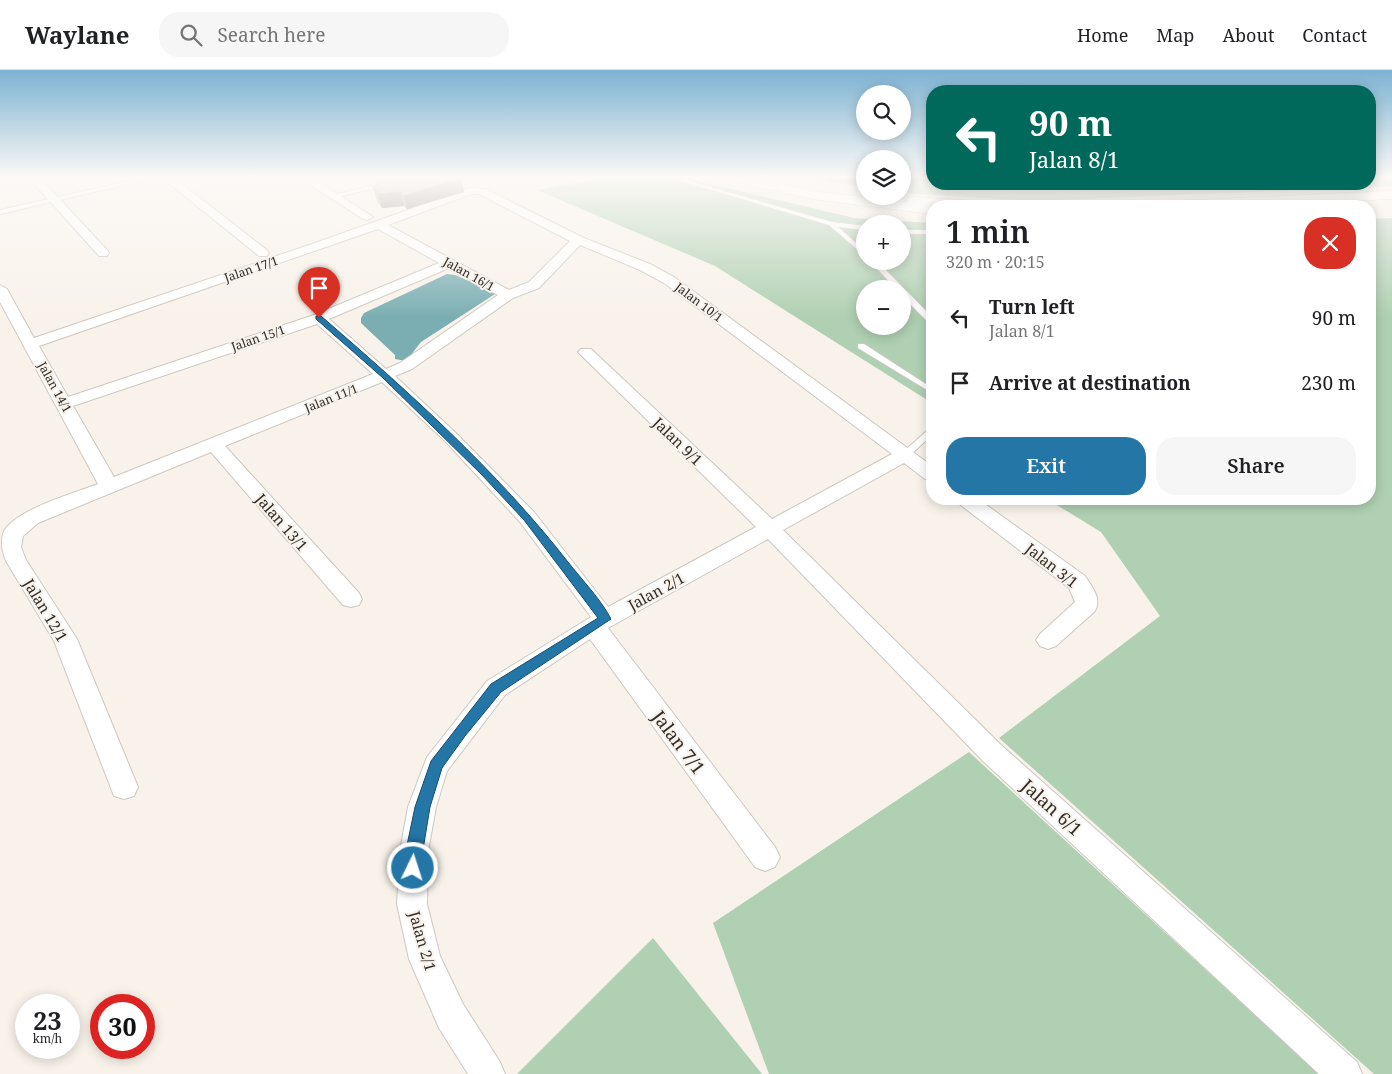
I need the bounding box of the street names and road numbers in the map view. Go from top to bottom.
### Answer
street label: Jalan 17/1 [221,252,280,286]
street label: Jalan 16/1 [440,253,498,295]
street label: Jalan 10/1 [671,278,726,326]
street label: Jalan 15/1 [228,321,287,355]
street label: Jalan 14/1 [34,358,76,416]
street label: Jalan 11/1 [301,380,360,417]
street label: Jalan 9/1 [648,412,707,470]
street label: Jalan 13/1 [251,488,312,555]
street label: Jalan 3/1 [1021,538,1082,592]
street label: Jalan 2/1 [623,567,688,615]
street label: Jalan 12/1 [19,574,73,645]
street label: Jalan 7/1 [647,704,711,779]
street label: Jalan 6/1 [1016,773,1087,841]
street label: Jalan 2/1 [405,908,441,973]

